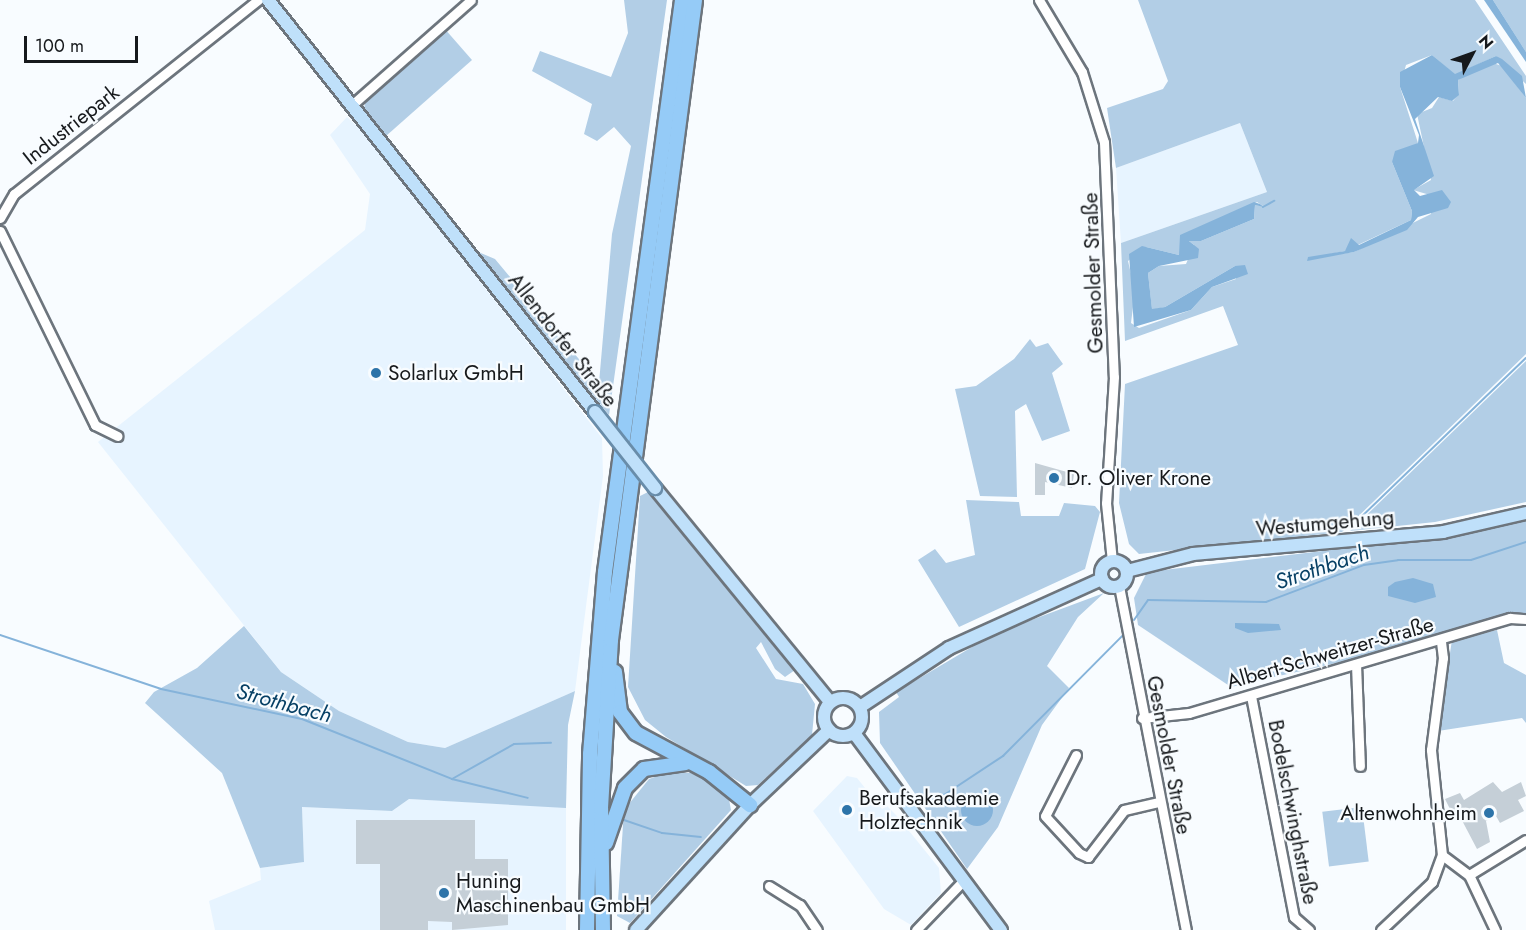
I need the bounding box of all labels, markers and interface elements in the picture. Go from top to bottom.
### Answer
scale bar [27,24,141,62]
north arrow [1442,24,1502,84]
text: N [1473,30,1499,54]
text: 100 m [35,33,84,59]
street label: Industriepark [18,80,124,170]
street label: Gesmolder Straße [1078,192,1108,354]
street label: Allendorfer Straße [503,268,623,412]
place label: Solarlux GmbH [388,360,524,386]
marker: Solarlux GmbH [369,366,383,380]
place label: Dr. Oliver Krone [1066,465,1211,491]
marker: Dr. Oliver Krone [1047,471,1061,485]
street label: Westumgehung [1255,504,1395,542]
water label: Strothbach [1272,539,1372,595]
street label: Albert-Schweitzer-Straße [1224,611,1436,695]
street label: Gesmolder Straße [1141,674,1197,836]
water label: Strothbach [233,678,335,728]
street label: Bodelschwinghstraße [1263,718,1323,906]
place label: Berufsakademie Holztechnik [859,785,999,835]
place label: Altenwohnheim [1340,800,1477,826]
marker: Berufsakademie Holztechnik [840,803,854,817]
marker: Altenwohnheim [1482,806,1496,820]
place label: Huning Maschinenbau GmbH [456,868,650,918]
marker: Huning Maschinenbau GmbH [437,886,451,900]

